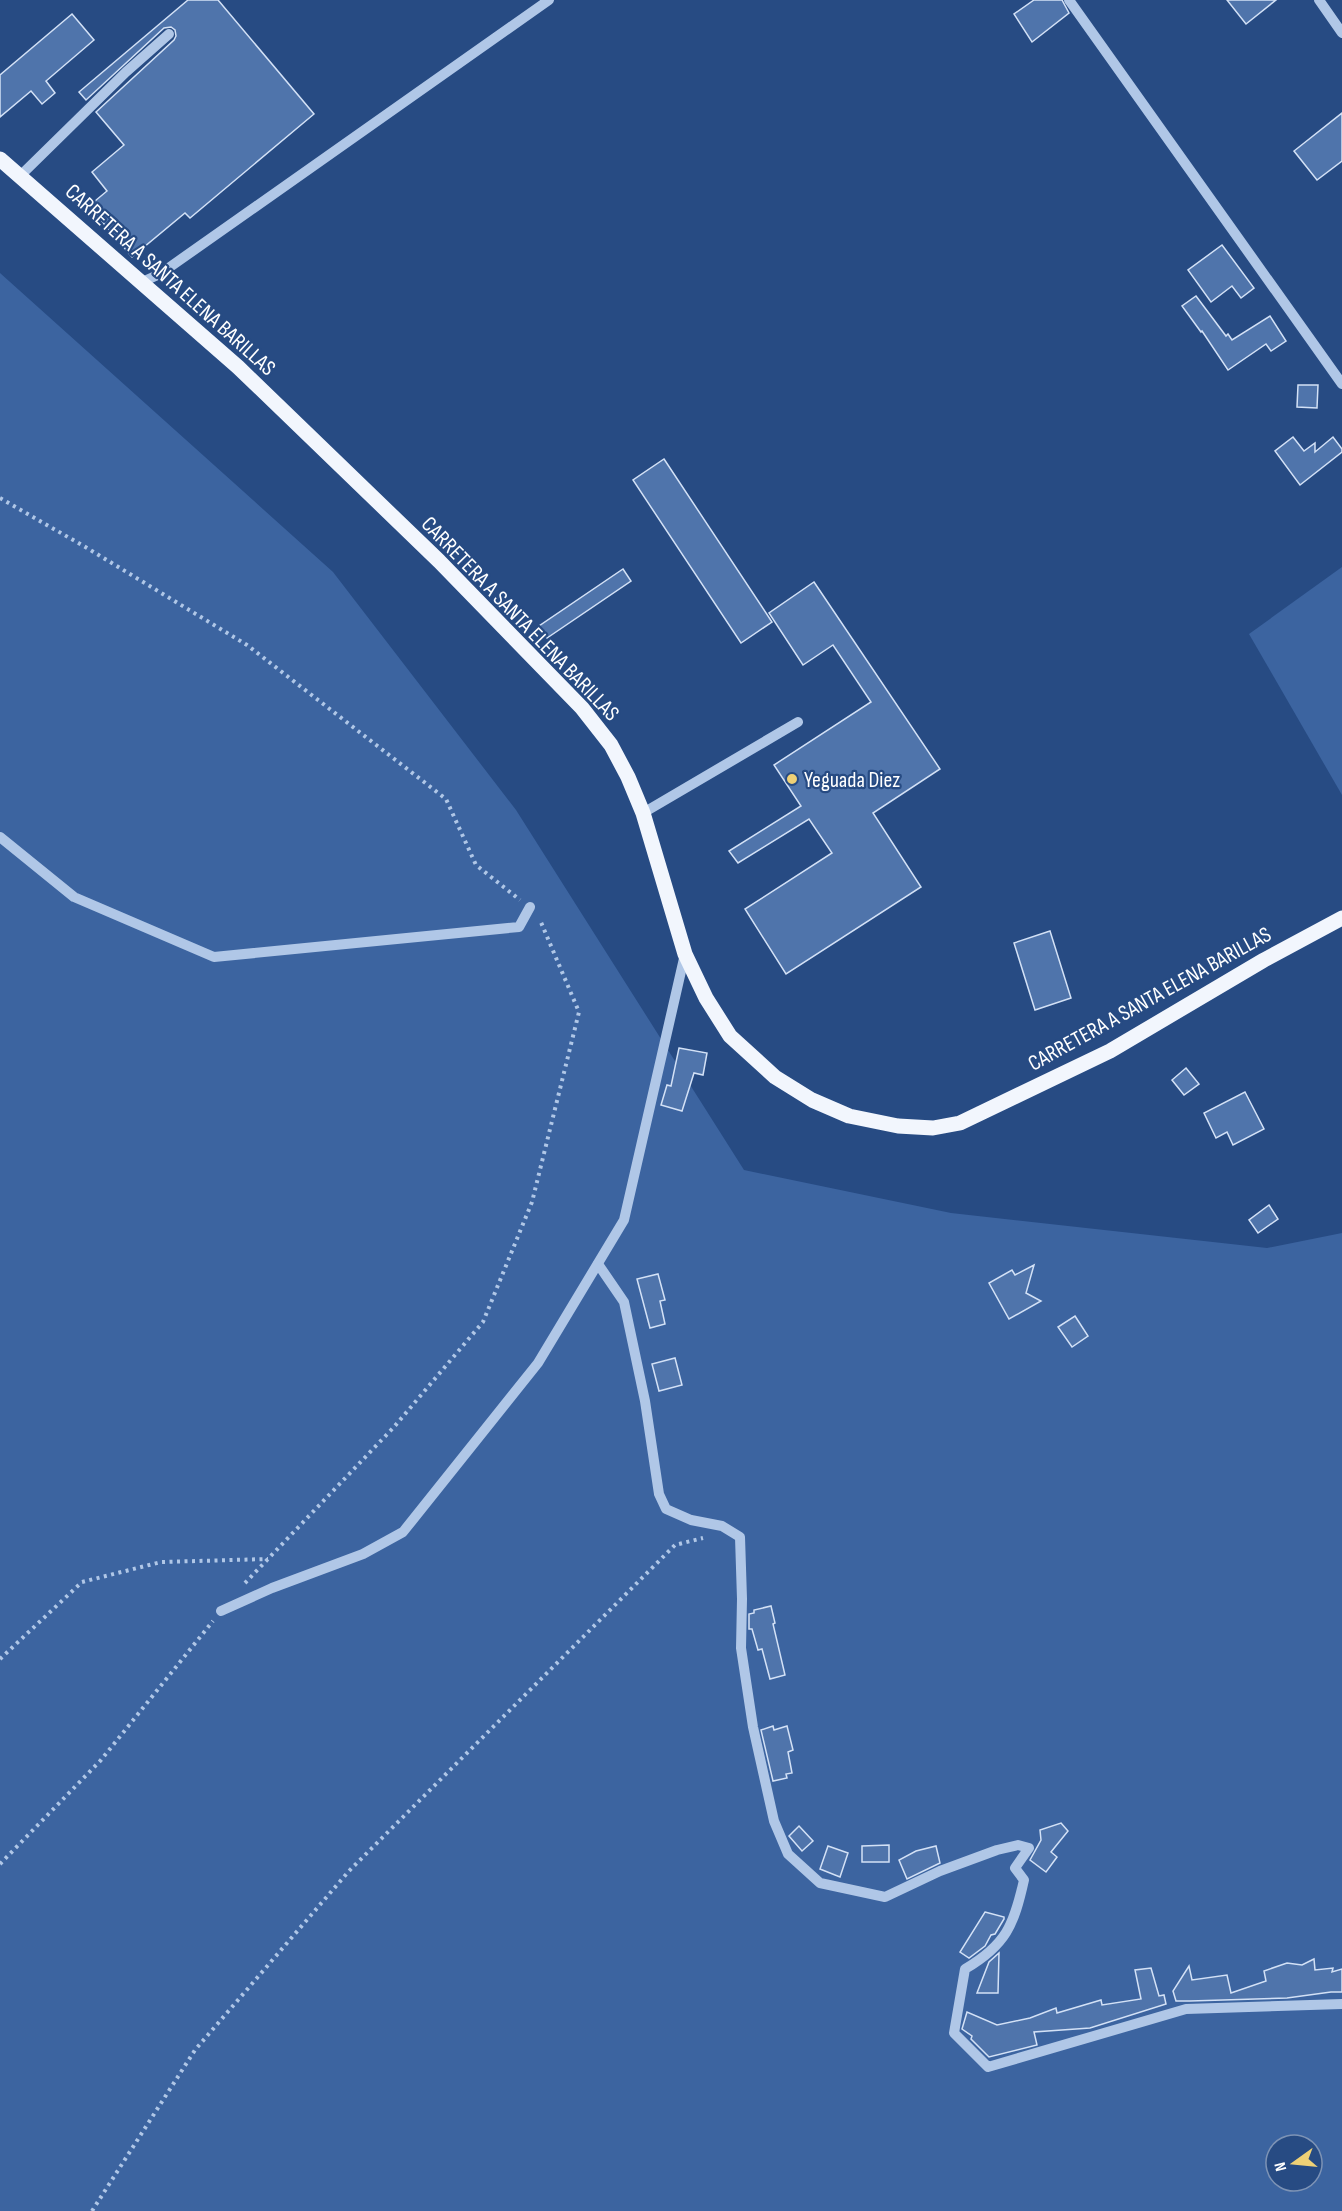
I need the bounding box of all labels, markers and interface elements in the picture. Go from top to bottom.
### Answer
street label: CARRETERA A SANTA ELENA BARILLAS [59,178,281,382]
street label: CARRETERA A SANTA ELENA BARILLAS [415,511,625,727]
place label: Yeguada Diez [804,767,900,794]
marker: Yeguada Diez [785,772,799,786]
street label: CARRETERA A SANTA ELENA BARILLAS [1023,921,1276,1077]
north arrow [1264,2133,1324,2193]
text: N [1271,2160,1291,2173]

